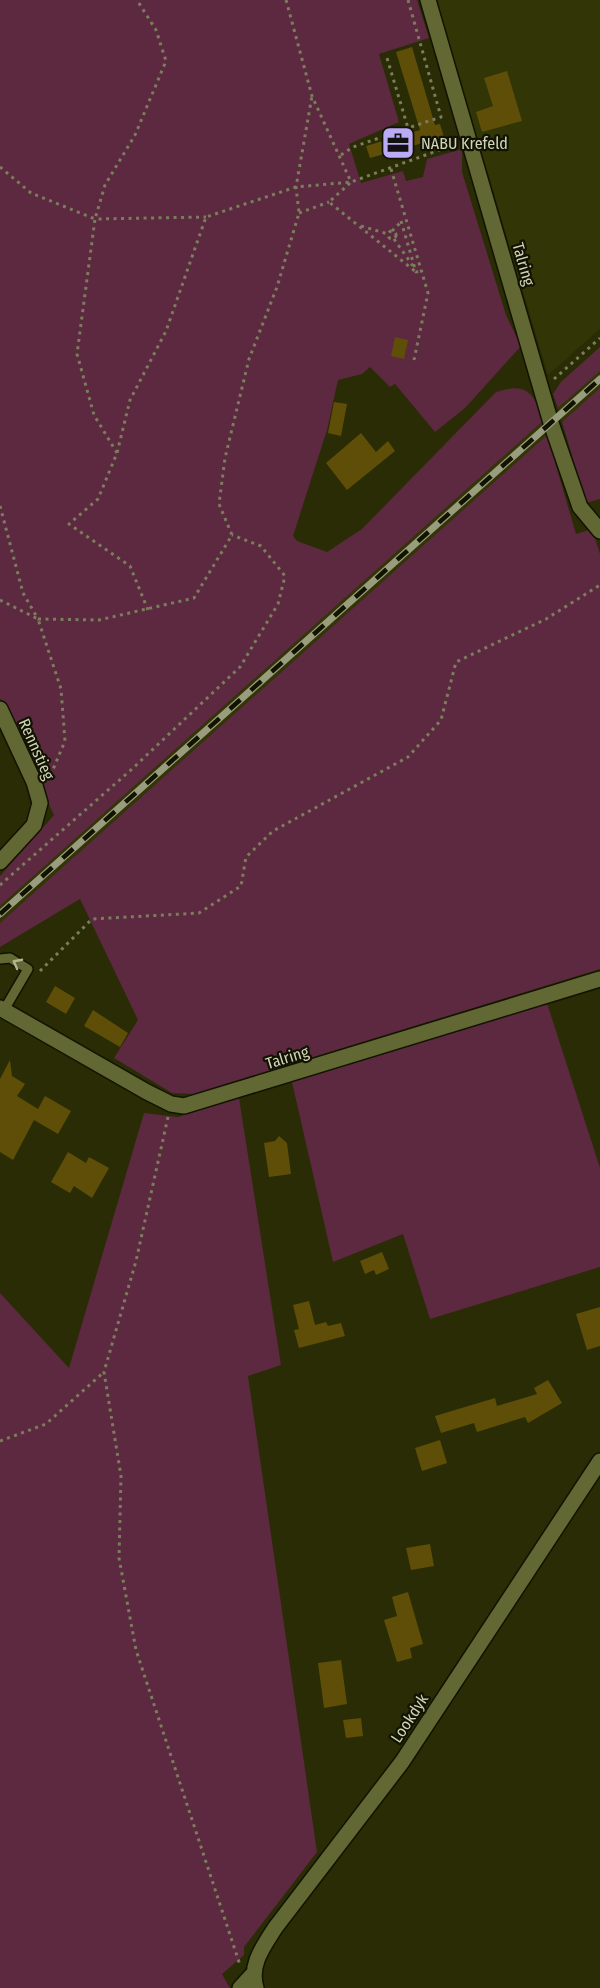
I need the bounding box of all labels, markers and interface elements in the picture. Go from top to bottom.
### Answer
office icon: NABU Krefeld [380,125,416,161]
place label: NABU Krefeld [421,134,508,153]
street label: Talring [508,240,539,288]
street label: Rennstieg [15,716,59,783]
one-way arrow [12,959,23,970]
street label: Talring [263,1042,311,1073]
street label: Lookdyk [387,1690,432,1746]

